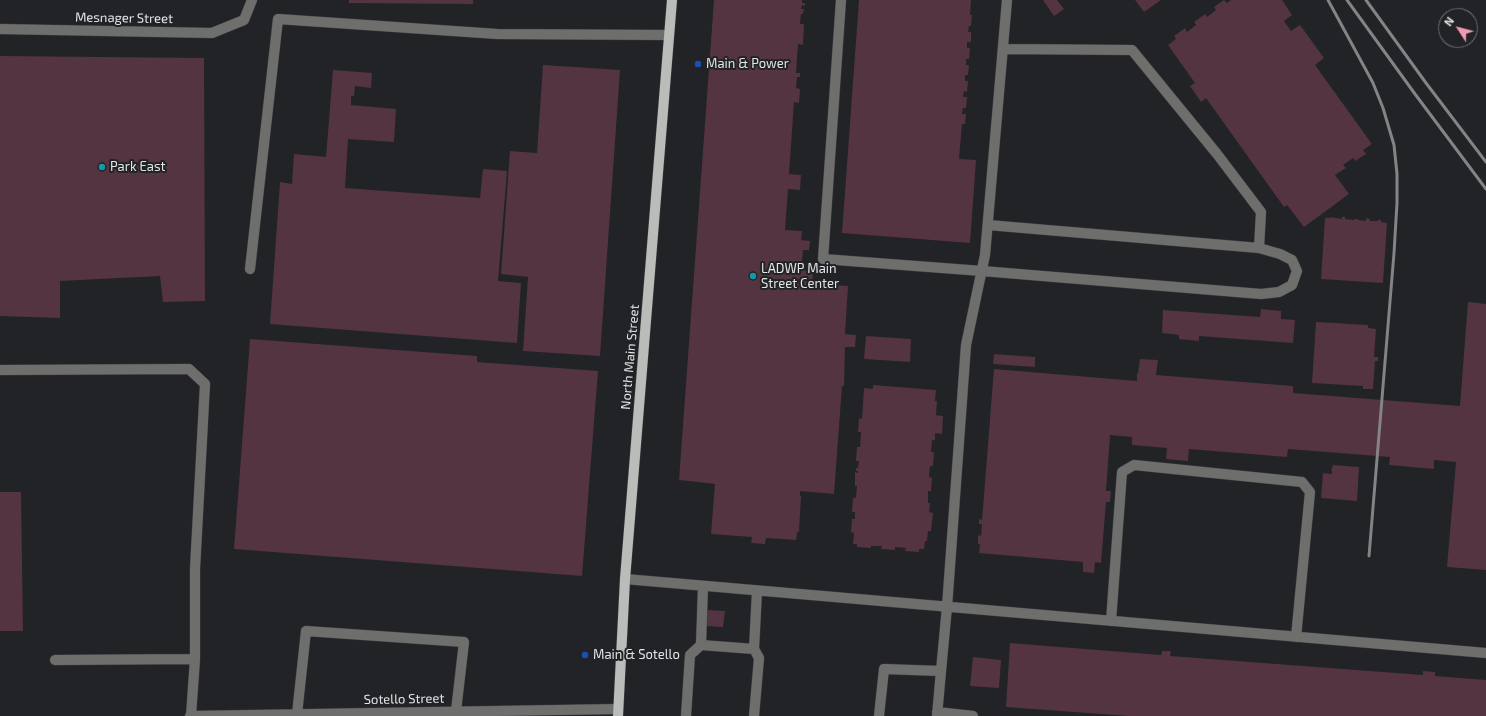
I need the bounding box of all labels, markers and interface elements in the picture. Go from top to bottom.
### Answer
north arrow [1438,8,1478,48]
street label: Mesnager Street [75,9,173,27]
text: N [1441,14,1456,28]
place label: Main & Power [706,56,789,72]
marker: Main & Power [693,59,703,69]
place label: Park East [110,159,165,175]
marker: Park East [97,162,107,172]
place label: LADWP Main Street Center [761,261,839,292]
marker: LADWP Main Street Center [748,271,758,281]
street label: North Main Street [618,304,642,410]
place label: Main & Sotello [593,647,680,663]
marker: Main & Sotello [580,650,590,660]
street label: Sotello Street [364,690,444,708]

